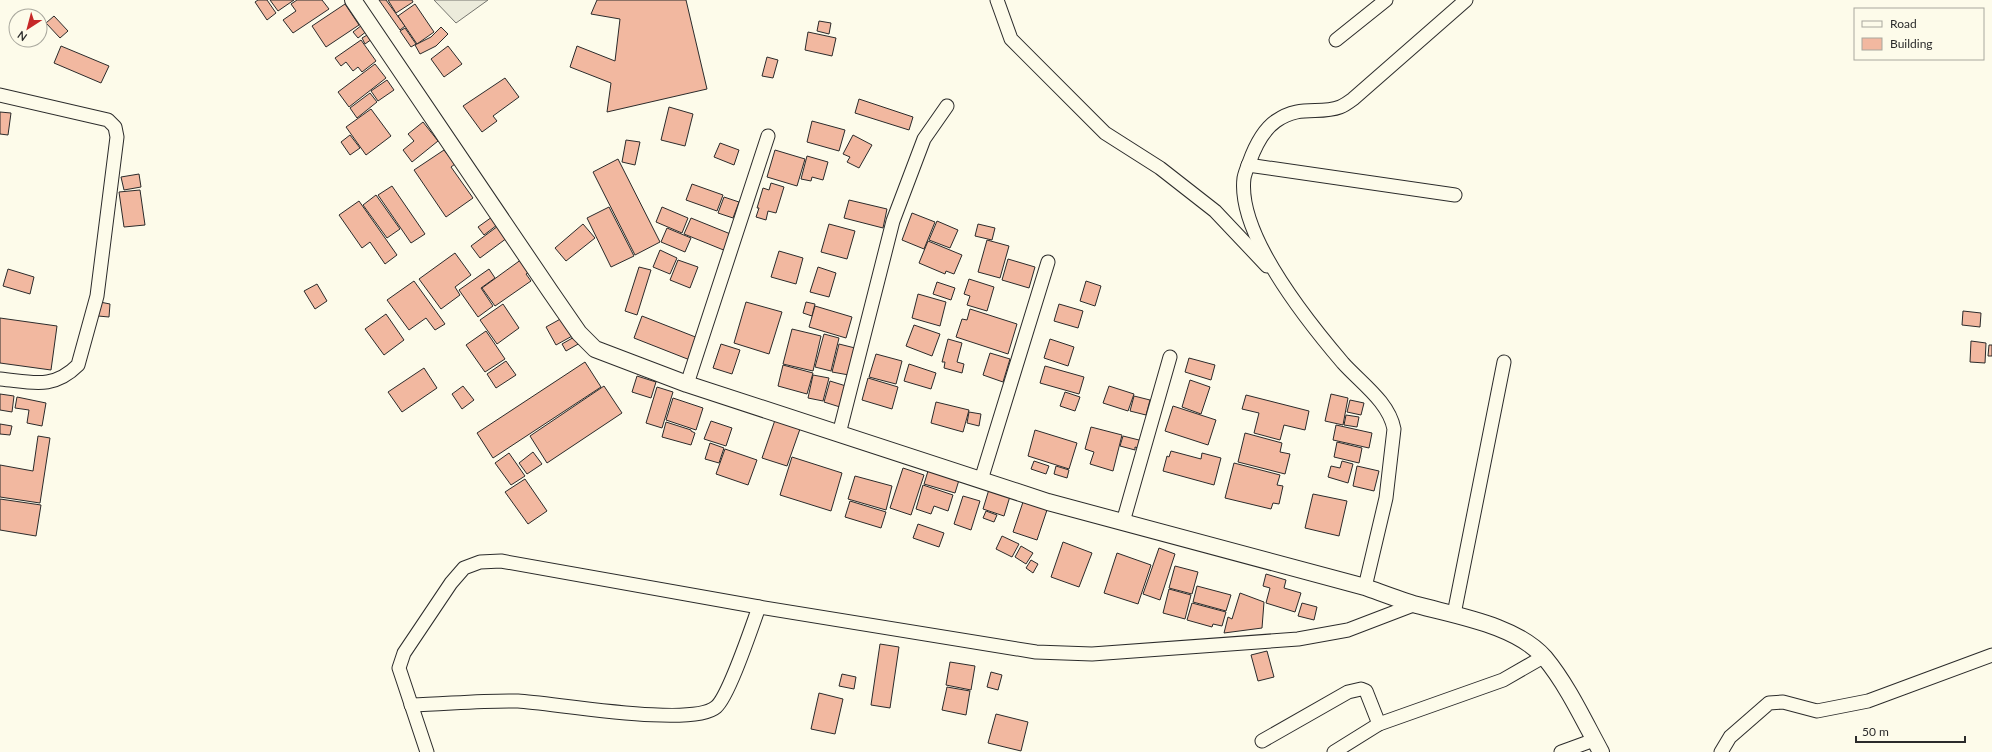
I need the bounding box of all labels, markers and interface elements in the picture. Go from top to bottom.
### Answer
north arrow [8,8,48,48]
legend [1854,8,1984,60]
text: Road [1890,16,1917,31]
text: N [15,29,29,44]
text: Building [1890,36,1933,51]
scale bar [1856,718,1965,744]
text: 50 m [1862,724,1889,739]

